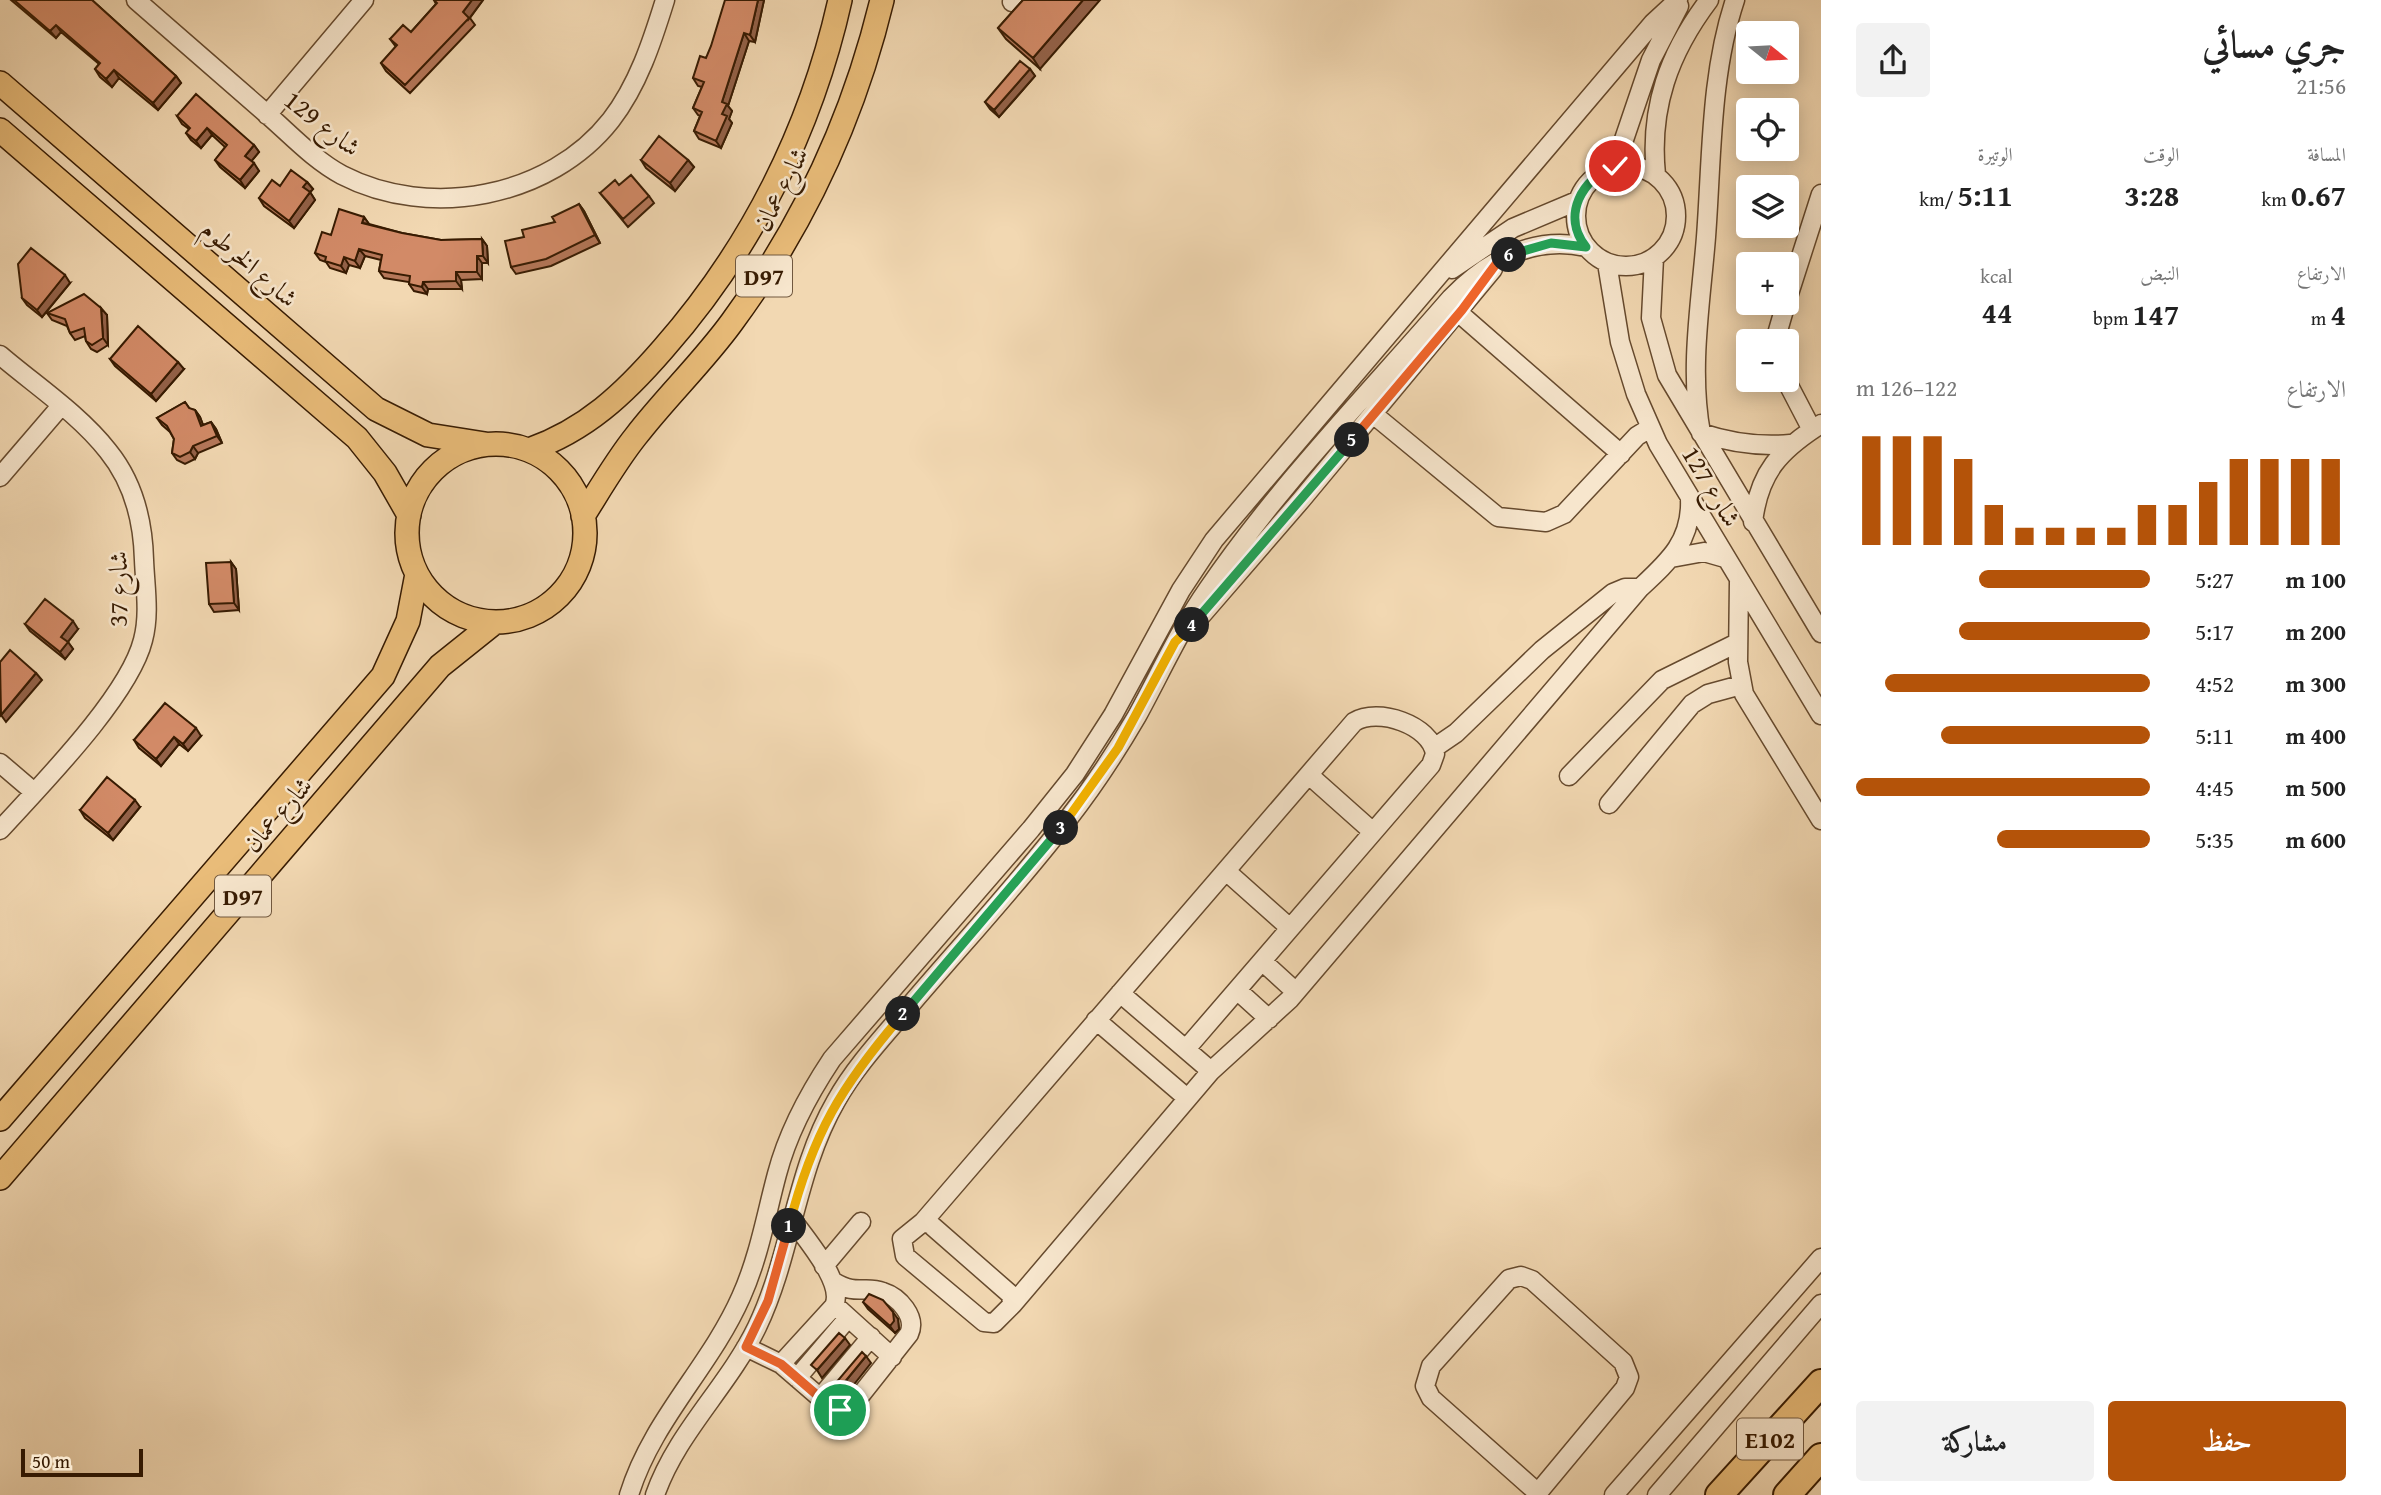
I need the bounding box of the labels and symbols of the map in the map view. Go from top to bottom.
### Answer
north arrow [1736,21,1799,84]
street label: شارع 129 [274,80,370,168]
pin [1585,136,1645,196]
street label: شارع عمان [742,140,820,239]
street label: شارع الخرطوم [190,210,307,319]
pin: 6 [1492,238,1526,272]
road number: D97 [736,256,792,296]
pin: 5 [1334,422,1370,458]
street label: شارع 127 [1670,438,1751,535]
street label: شارع 37 [98,551,140,627]
pin: 4 [1174,608,1210,642]
street label: شارع عمان [233,767,324,863]
pin: 3 [1044,810,1078,846]
road number: D97 [215,876,271,916]
pin: 2 [886,996,920,1032]
pin: 1 [772,1208,806,1244]
pin [810,1380,870,1440]
road number: E102 [1737,1419,1803,1460]
scale bar [21,1446,144,1478]

